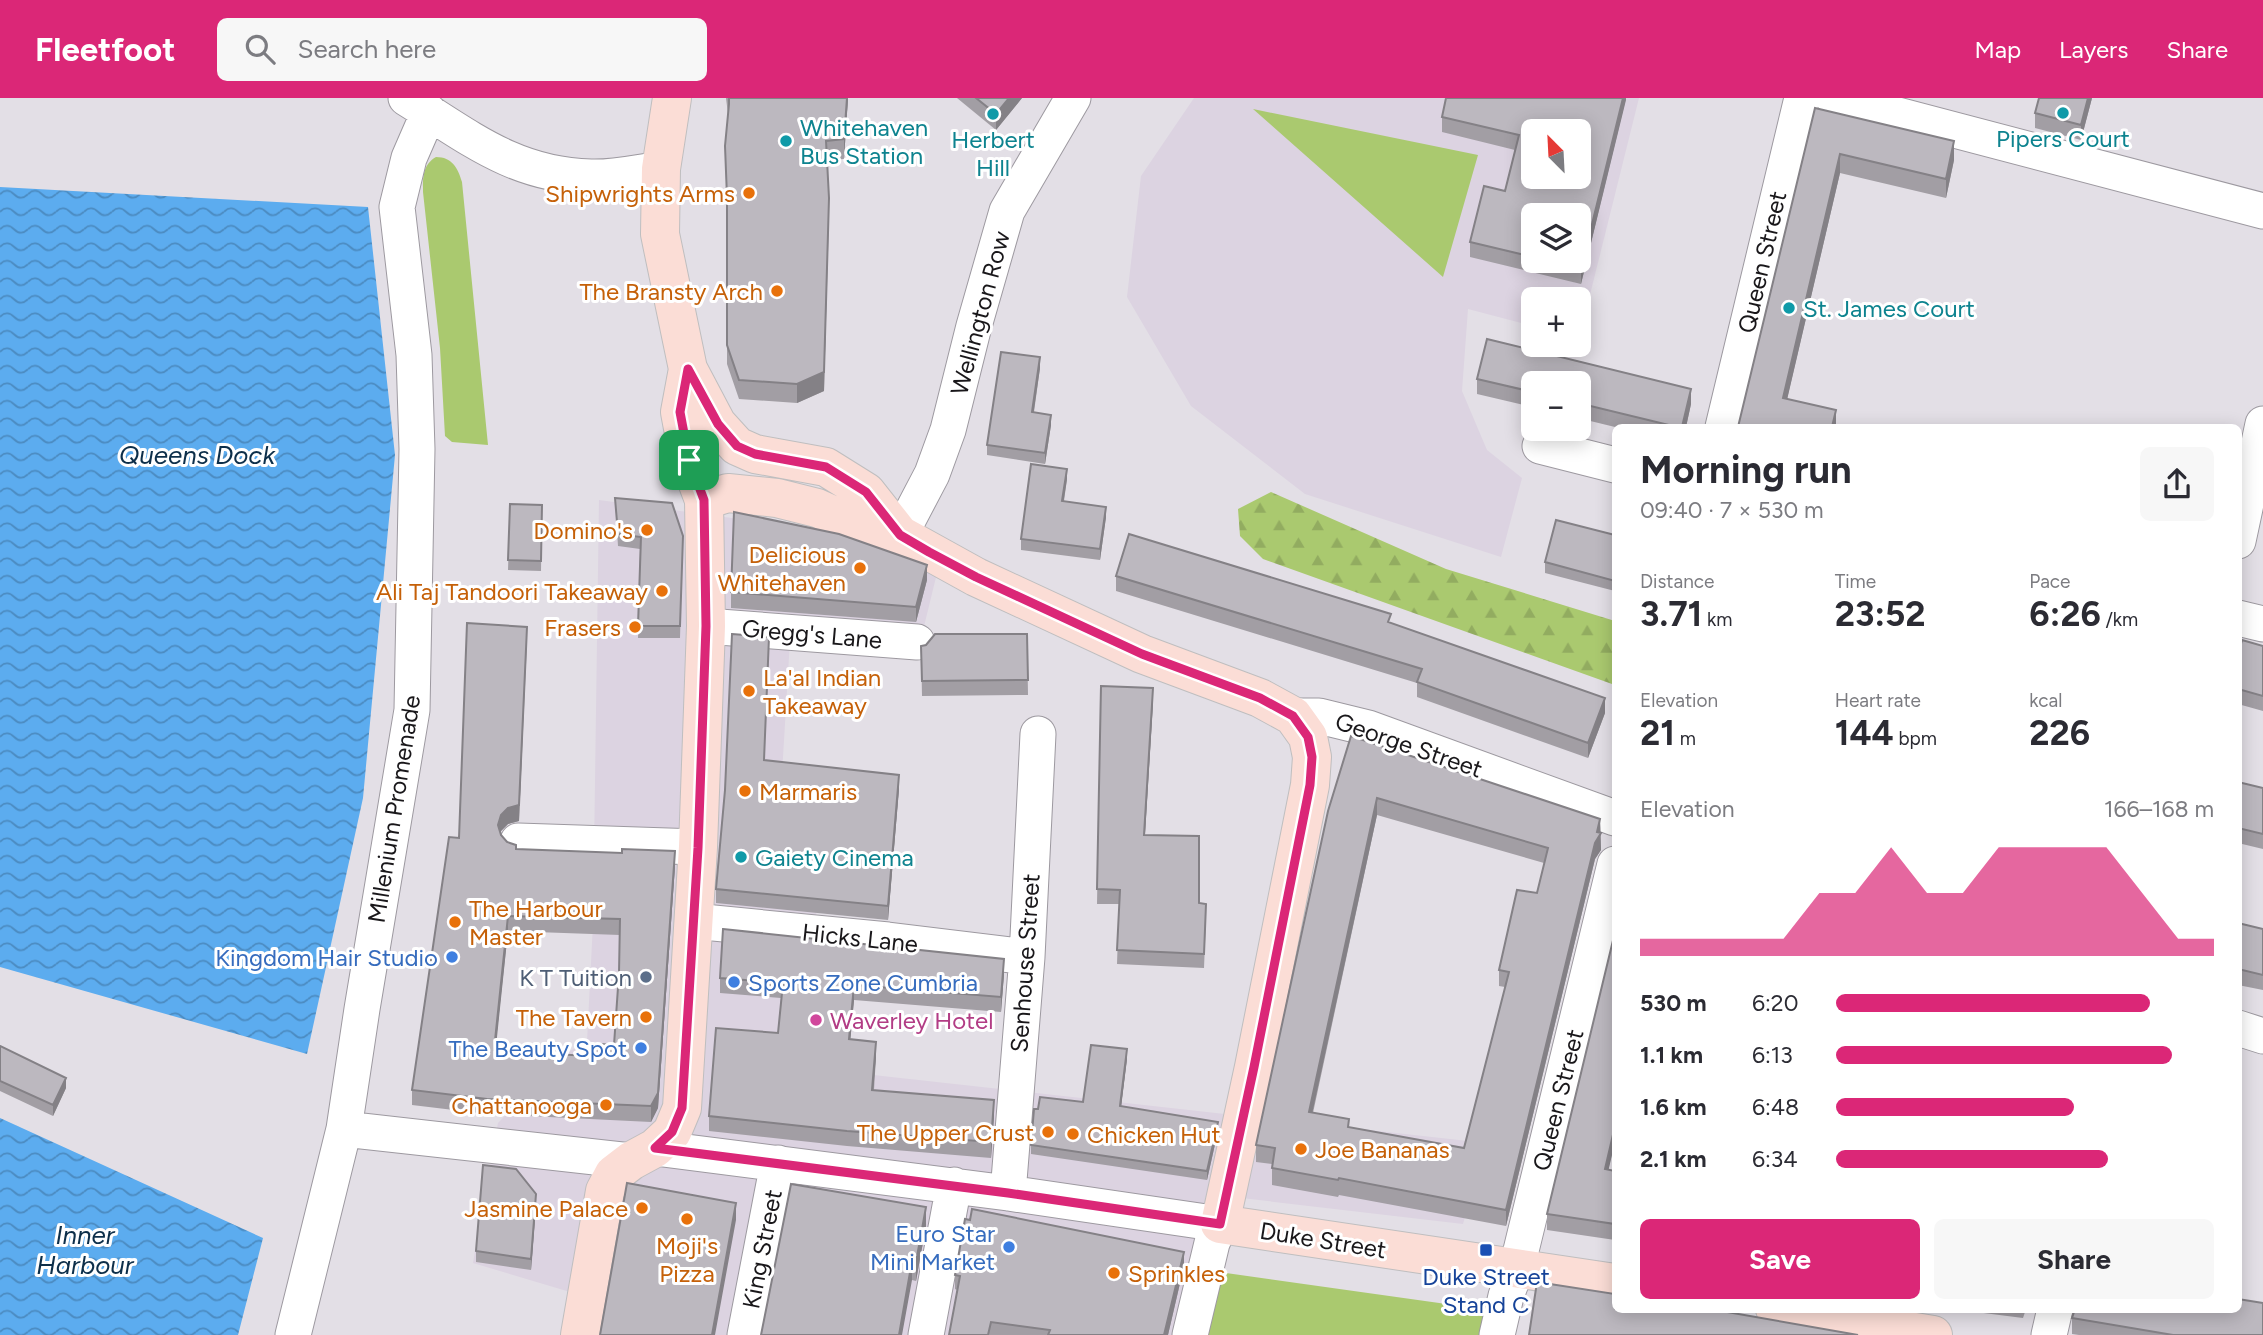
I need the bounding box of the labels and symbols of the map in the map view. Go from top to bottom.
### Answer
marker: Pipers Court [2055,105,2071,121]
marker: Herbert Hill [985,106,1001,122]
place label: Whitehaven Bus Station [800,113,928,170]
north arrow [1521,119,1591,189]
place label: Pipers Court [1996,124,2130,153]
place label: Herbert Hill [951,125,1035,182]
marker: Whitehaven Bus Station [778,133,794,149]
place label: Shipwrights Arms [545,179,735,208]
marker: Shipwrights Arms [741,185,757,201]
street label: Queen Street [1732,188,1792,336]
street label: Wellington Row [944,228,1016,398]
place label: The Bransty Arch [579,277,763,306]
marker: The Bransty Arch [769,283,785,299]
place label: St. James Court [1803,294,1975,323]
marker: St. James Court [1781,300,1797,316]
pin [659,430,719,490]
water label: Queens Dock [119,439,276,471]
place label: Domino's [533,516,633,545]
marker: Domino's [639,522,655,538]
place label: Delicious Whitehaven [718,540,846,597]
marker: Delicious Whitehaven [852,560,868,576]
place label: Ali Taj Tandoori Takeaway [376,577,648,606]
marker: Ali Taj Tandoori Takeaway [654,583,670,599]
place label: Frasers [544,613,621,642]
street label: Gregg's Lane [741,613,883,655]
marker: Frasers [627,619,643,635]
place label: La'al Indian Takeaway [763,663,881,720]
marker: La'al Indian Takeaway [741,683,757,699]
street label: Millenium Promenade [362,693,426,925]
street label: George Street [1332,706,1486,784]
place label: Marmaris [759,777,857,806]
marker: Marmaris [737,783,753,799]
place label: Gaiety Cinema [755,843,914,872]
marker: Gaiety Cinema [733,849,749,865]
street label: Senhouse Street [1004,873,1046,1053]
place label: The Harbour Master [469,894,603,951]
marker: The Harbour Master [447,914,463,930]
street label: Hicks Lane [801,917,919,959]
place label: Kingdom Hair Studio [215,943,438,972]
marker: Kingdom Hair Studio [444,949,460,965]
place label: K T Tuition [519,963,632,992]
place label: Sports Zone Cumbria [748,968,978,997]
marker: K T Tuition [638,969,654,985]
marker: Sports Zone Cumbria [726,974,742,990]
place label: The Tavern [516,1003,632,1032]
place label: Waverley Hotel [830,1006,994,1035]
marker: The Tavern [638,1009,654,1025]
marker: Waverley Hotel [808,1012,824,1028]
street label: Queen Street [1526,1026,1590,1174]
place label: The Beauty Spot [448,1034,627,1063]
marker: The Beauty Spot [633,1040,649,1056]
place label: Chattanooga [451,1091,592,1120]
marker: Chattanooga [598,1097,614,1113]
place label: The Upper Crust [857,1118,1034,1147]
place label: Chicken Hut [1087,1120,1221,1149]
marker: The Upper Crust [1040,1124,1056,1140]
marker: Chicken Hut [1065,1126,1081,1142]
place label: Joe Bananas [1315,1135,1450,1164]
marker: Joe Bananas [1293,1141,1309,1157]
street label: King Street [736,1187,788,1311]
place label: Jasmine Palace [464,1194,628,1223]
marker: Jasmine Palace [634,1200,650,1216]
marker: Moji's Pizza [679,1211,695,1227]
street label: Duke Street [1258,1216,1388,1264]
water label: Inner Harbour [36,1219,135,1281]
place label: Euro Star Mini Market [870,1219,995,1276]
place label: Moji's Pizza [656,1231,718,1288]
marker: Euro Star Mini Market [1001,1239,1017,1255]
marker: Duke Street Stand C [1478,1242,1494,1258]
place label: Sprinkles [1128,1259,1225,1288]
place label: Duke Street Stand C [1422,1262,1550,1319]
marker: Sprinkles [1106,1265,1122,1281]

